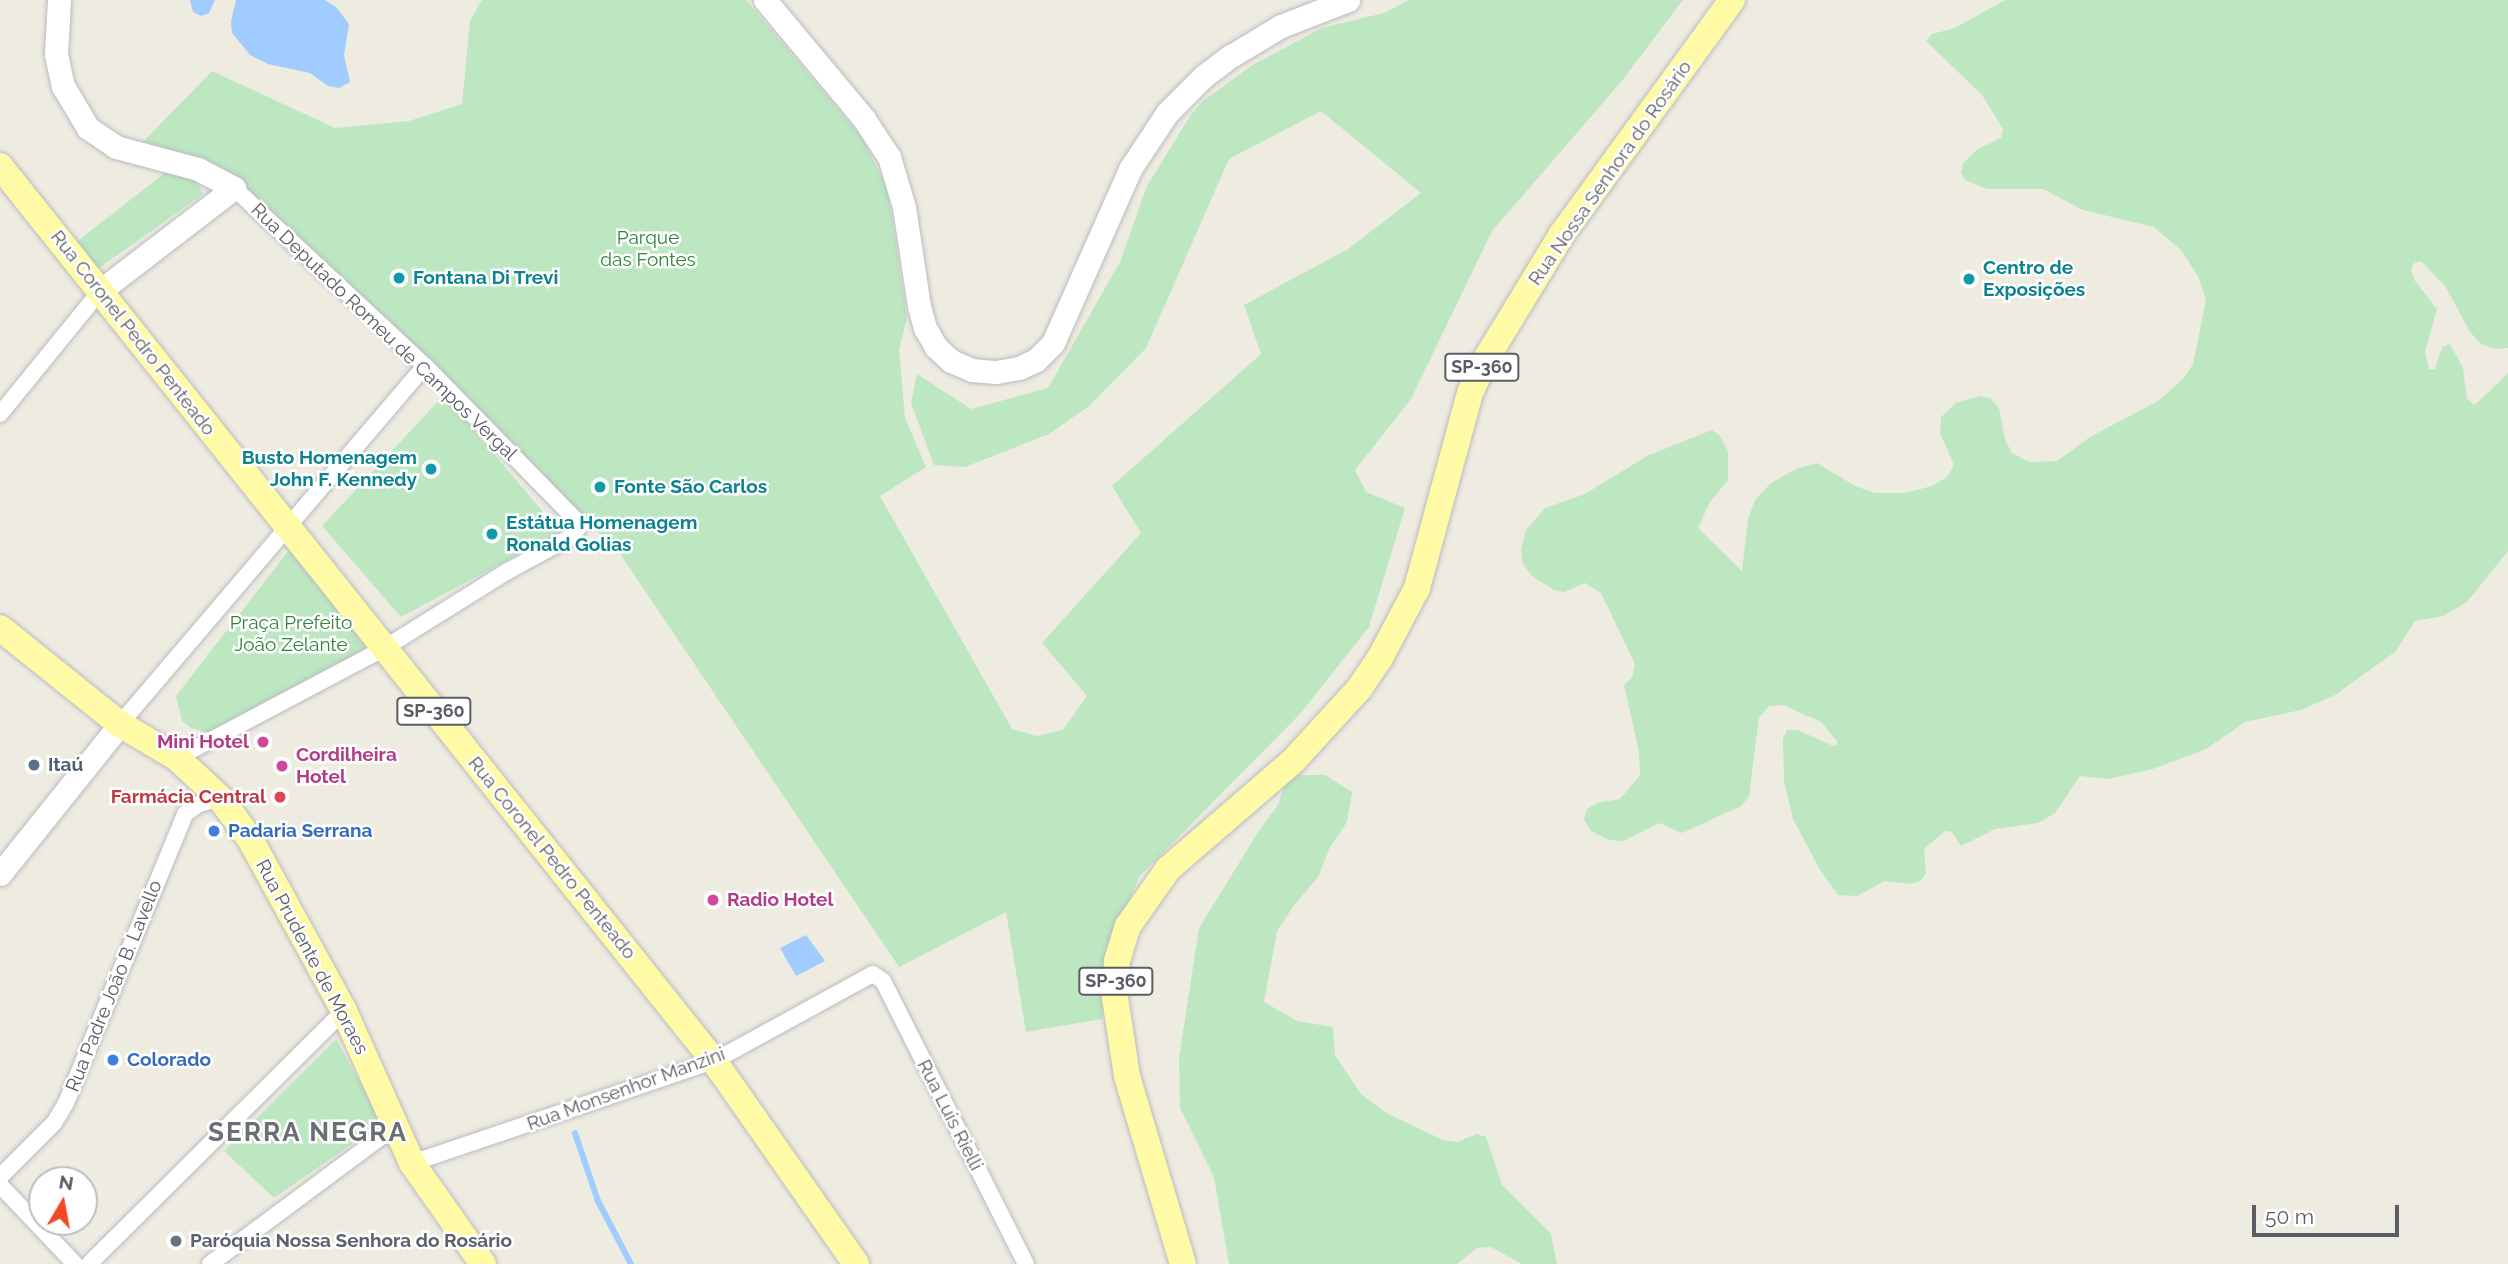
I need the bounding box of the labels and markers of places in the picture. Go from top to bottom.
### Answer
place label: Centro de Exposições [1983,257,2085,301]
place label: Fontana Di Trevi [413,267,559,289]
marker: Fontana Di Trevi [391,270,407,286]
marker: Centro de Exposições [1961,271,1977,287]
place label: Busto Homenagem John F. Kennedy [242,447,417,491]
marker: Busto Homenagem John F. Kennedy [423,461,439,477]
place label: Fonte São Carlos [614,476,767,498]
marker: Fonte São Carlos [592,479,608,495]
place label: Estátua Homenagem Ronald Golias [506,512,697,556]
marker: Estátua Homenagem Ronald Golias [484,526,500,542]
place label: Mini Hotel [157,731,249,753]
marker: Mini Hotel [255,734,271,750]
place label: Cordilheira Hotel [296,744,397,788]
place label: Itaú [48,754,83,776]
marker: Itaú [26,757,42,773]
marker: Cordilheira Hotel [274,758,290,774]
place label: Farmácia Central [111,786,266,808]
marker: Farmácia Central [272,789,288,805]
place label: Padaria Serrana [228,820,372,842]
marker: Padaria Serrana [206,823,222,839]
place label: Radio Hotel [727,889,833,911]
marker: Radio Hotel [705,892,721,908]
place label: Colorado [127,1049,211,1071]
marker: Colorado [105,1052,121,1068]
place label: Paróquia Nossa Senhora do Rosário [190,1230,512,1252]
marker: Paróquia Nossa Senhora do Rosário [168,1233,184,1249]

